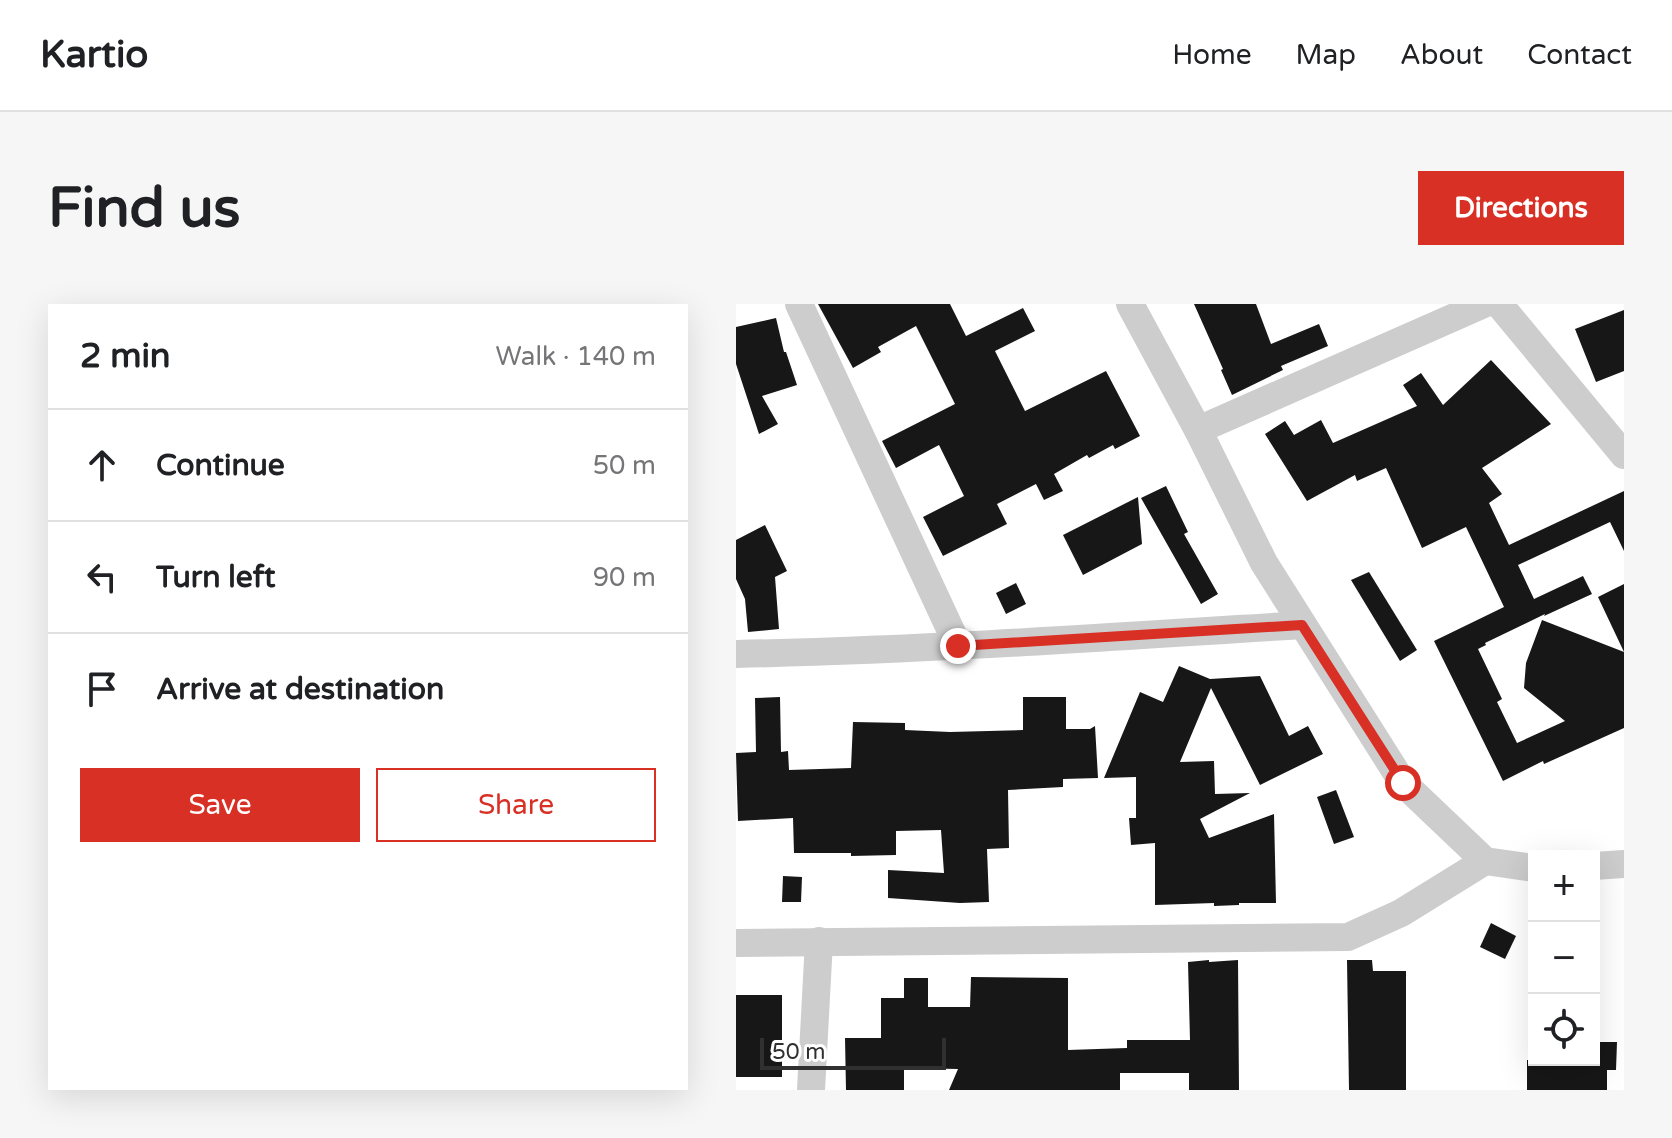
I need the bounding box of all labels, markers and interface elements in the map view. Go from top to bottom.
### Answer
text: Kartio [40,32,148,78]
text: Home [1172,38,1252,72]
text: Map [1296,38,1356,72]
text: About [1400,38,1483,72]
text: Contact [1527,38,1632,72]
button: Directions [1418,171,1624,245]
text: Find us [48,175,240,242]
text: 2 min [80,336,171,377]
text: Walk · 140 m [496,341,656,372]
icon: ahead [80,443,124,487]
text: Continue [156,447,285,484]
text: 50 m [593,450,656,481]
icon: left [80,555,124,599]
text: Turn left [156,559,275,596]
text: 90 m [593,562,656,593]
route end [940,628,976,664]
icon: arrive [80,667,124,711]
text: Arrive at destination [156,671,444,708]
route start [1385,765,1421,801]
button: Save [80,768,360,842]
button: Share [376,768,656,842]
map controls [1528,850,1600,1066]
button: + [1528,850,1600,922]
button: − [1528,922,1600,994]
button: locate [1528,994,1600,1066]
scale bar [760,1034,946,1070]
text: 50 m [772,1039,826,1065]

